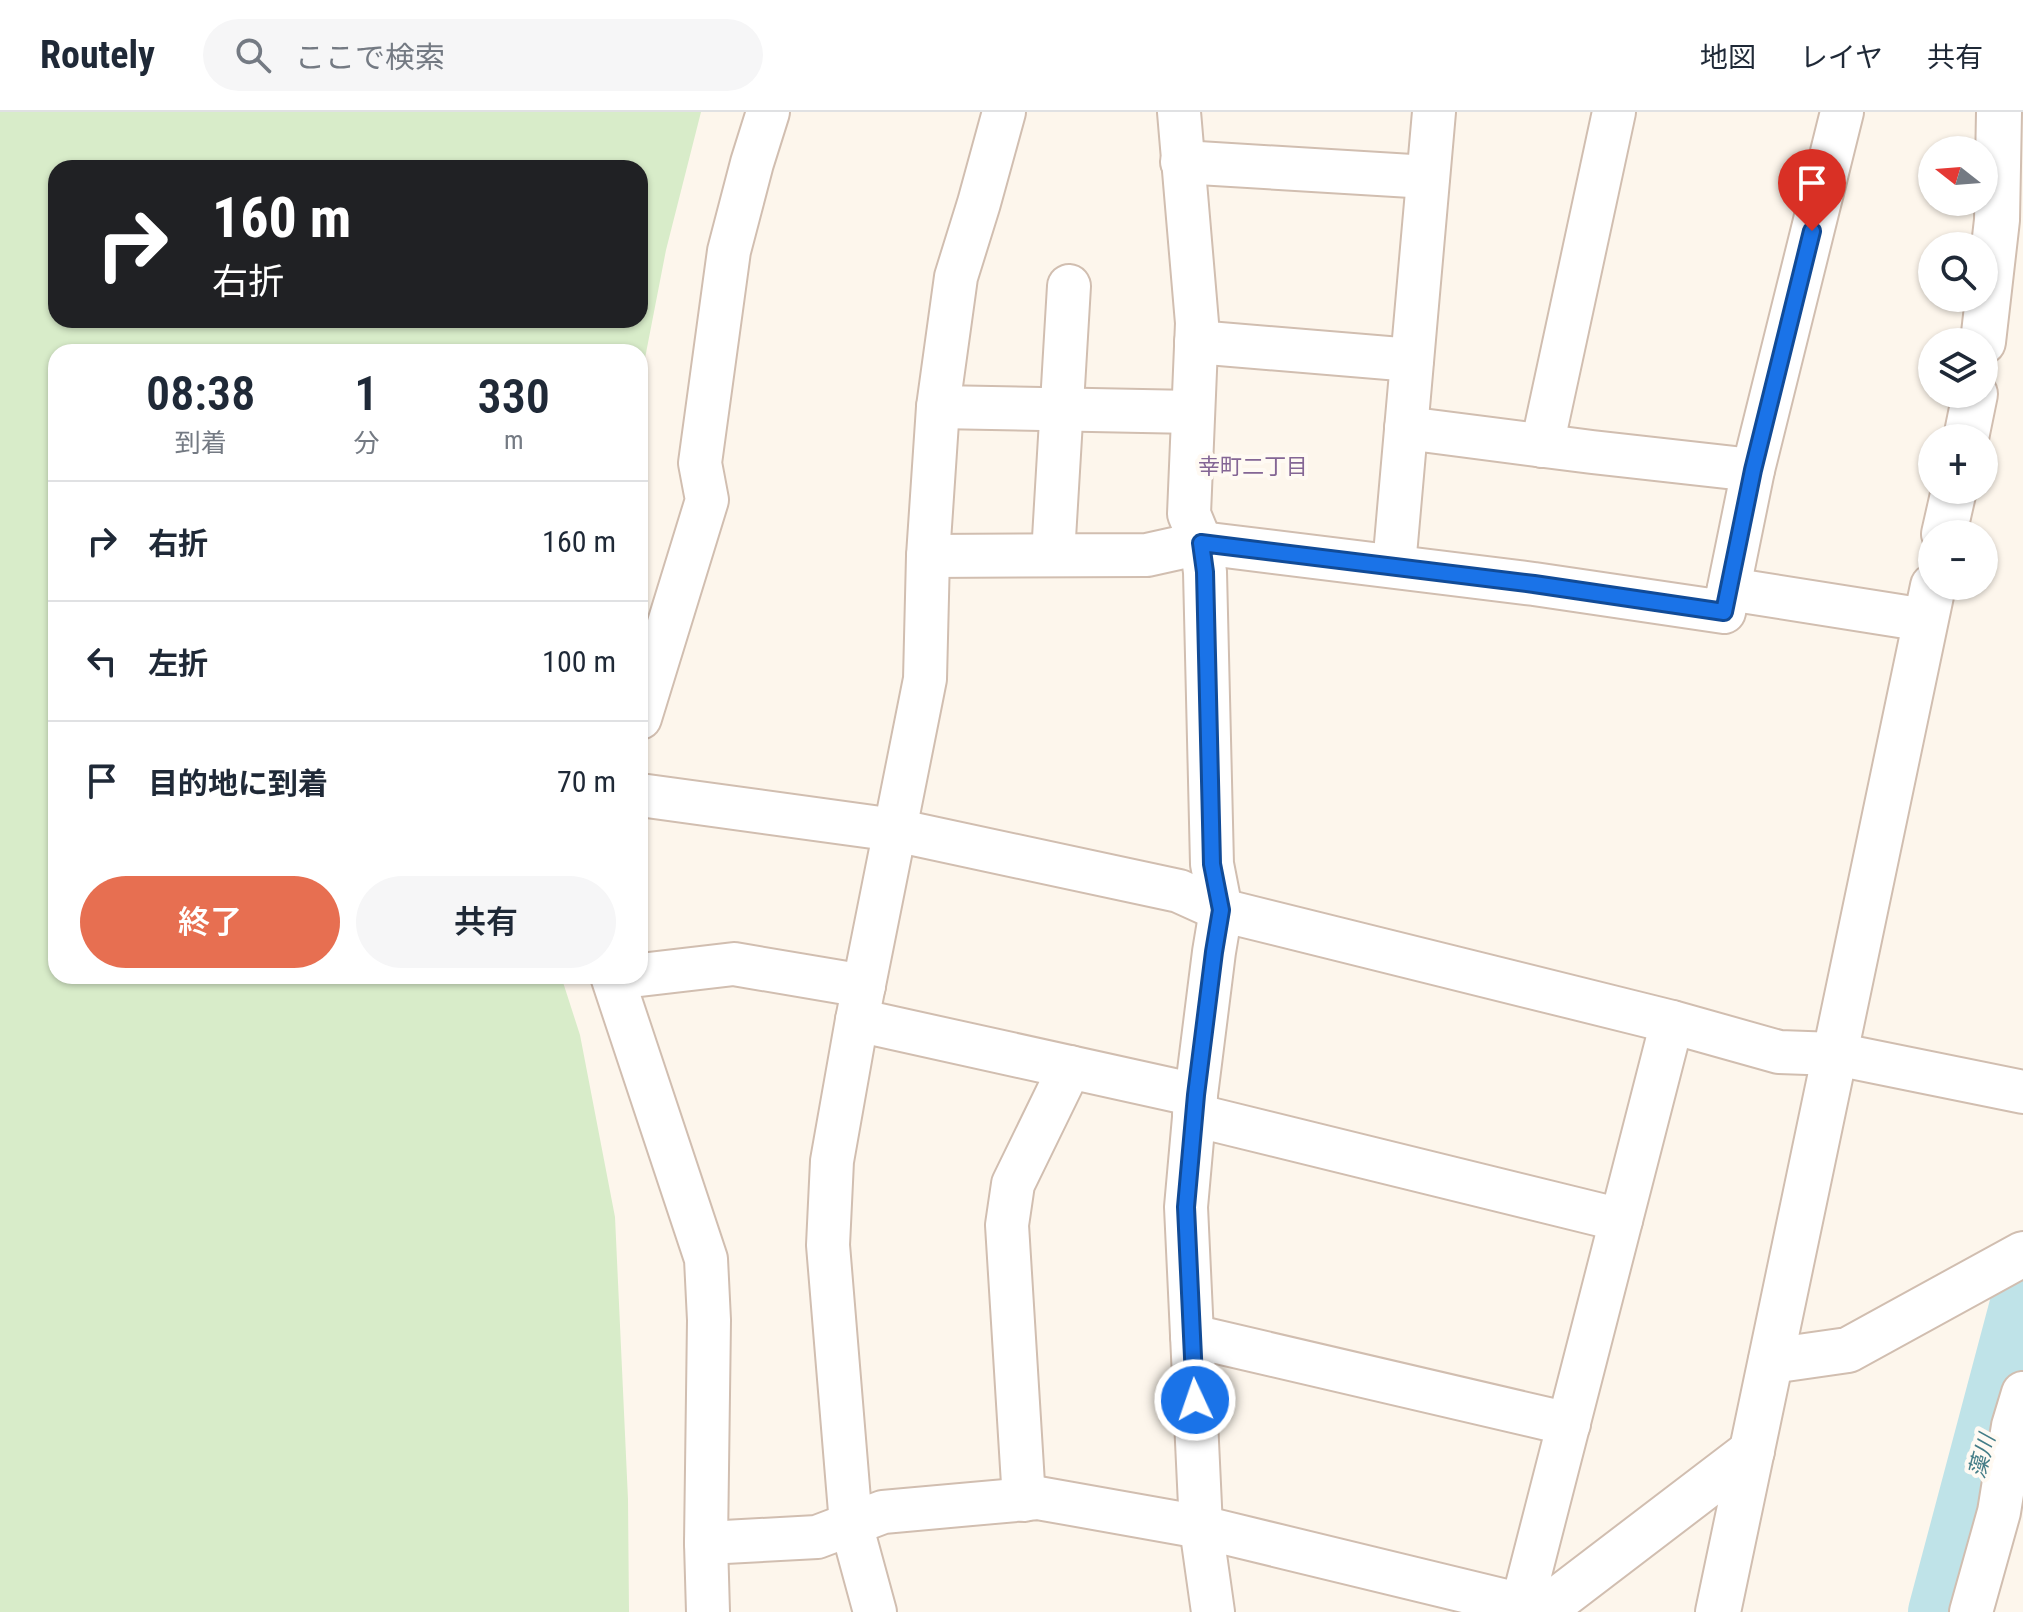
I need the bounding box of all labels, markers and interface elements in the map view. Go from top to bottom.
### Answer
search box [203,19,763,91]
text: Routely [40,33,155,77]
icon: search [231,33,275,77]
text: ここで検索 [295,40,445,75]
text: 地図 [1700,41,1756,74]
text: レイヤ [1800,41,1883,74]
text: 共有 [1927,41,1983,74]
north arrow [1918,136,1998,216]
map controls [1918,136,1998,600]
pin [1778,149,1846,231]
icon: arrive [1790,161,1834,205]
text: 160 m [212,185,351,251]
icon: right [80,192,184,296]
button: search [1918,232,1998,312]
text: 右折 [212,261,284,303]
button: layers [1918,328,1998,408]
text: 08:38 [146,365,255,422]
text: 1 [354,365,378,422]
text: 330 [478,368,550,425]
button: + [1918,424,1998,504]
text: m [504,425,524,455]
text: 到着 [175,428,227,458]
text: 分 [353,428,379,458]
district label: 幸町二丁目 [1198,454,1308,479]
icon: right [80,519,124,563]
button: − [1918,520,1998,600]
text: 160 m [542,524,616,559]
text: 右折 [148,526,208,561]
icon: left [80,639,124,683]
text: 100 m [542,644,616,679]
text: 左折 [148,646,208,681]
icon: arrive [80,759,124,803]
text: 70 m [557,764,616,799]
text: 目的地に到着 [148,766,328,801]
button: 終了 [80,876,340,968]
button: 共有 [356,876,616,968]
position arrow [1153,1358,1237,1442]
water label: 藻川 [1964,1430,2000,1480]

